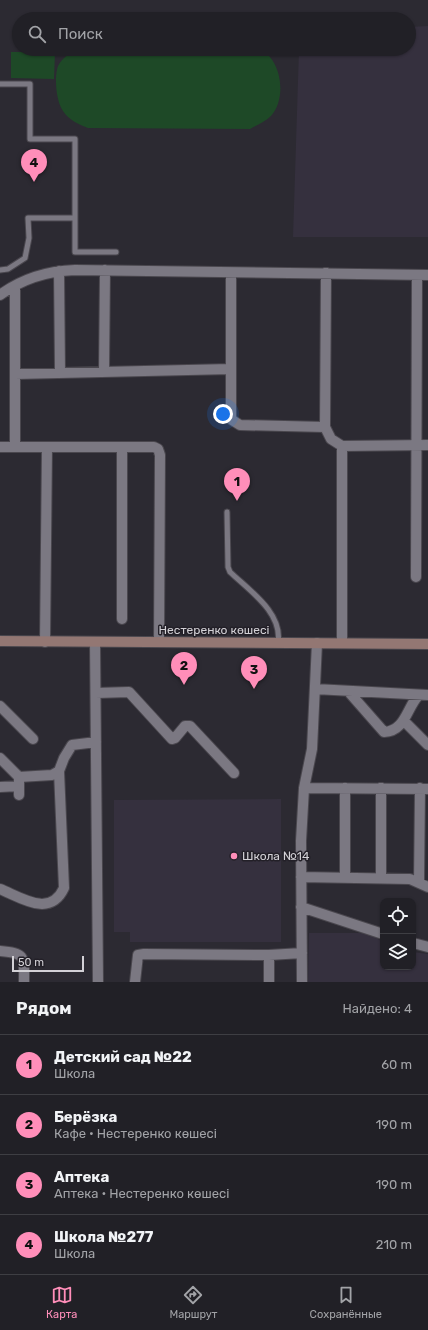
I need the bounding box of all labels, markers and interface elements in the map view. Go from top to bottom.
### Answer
search box [12,12,416,56]
icon: search [26,23,48,45]
text: Поиск [58,25,103,43]
pin: 4 [21,149,47,182]
your location [213,404,233,424]
pin: 1 [224,468,250,501]
street label: Нестеренко көшесі [159,623,270,637]
pin: 2 [171,652,197,685]
pin: 3 [241,656,267,689]
place label: Школа №14 [242,849,310,863]
marker: Школа №14 [229,851,239,861]
map controls [380,898,416,970]
button: locate [380,898,416,934]
button: layers [380,934,416,970]
scale bar [12,954,84,973]
text: 50 m [18,956,44,969]
text: Рядом [16,998,72,1018]
text: Найдено: 4 [343,1001,412,1016]
text: Детский сад №22 [54,1048,192,1066]
text: 1 [26,1057,32,1072]
text: 60 m [381,1057,412,1072]
text: Школа [54,1066,95,1081]
text: Берёзка [54,1108,117,1126]
text: 2 [25,1117,33,1132]
text: 190 m [376,1117,412,1132]
text: Кафе · Нестеренко көшесі [54,1126,217,1141]
text: Аптека [54,1168,109,1186]
text: 3 [25,1177,33,1192]
text: 190 m [376,1177,412,1192]
text: Аптека · Нестеренко көшесі [54,1186,229,1201]
text: Школа №277 [54,1228,153,1246]
text: 4 [25,1237,33,1252]
text: 210 m [376,1237,412,1252]
text: Школа [54,1246,95,1261]
tab: Карта [46,1284,77,1321]
tab: Маршрут [169,1284,218,1321]
tab: Сохранённые [310,1284,382,1321]

